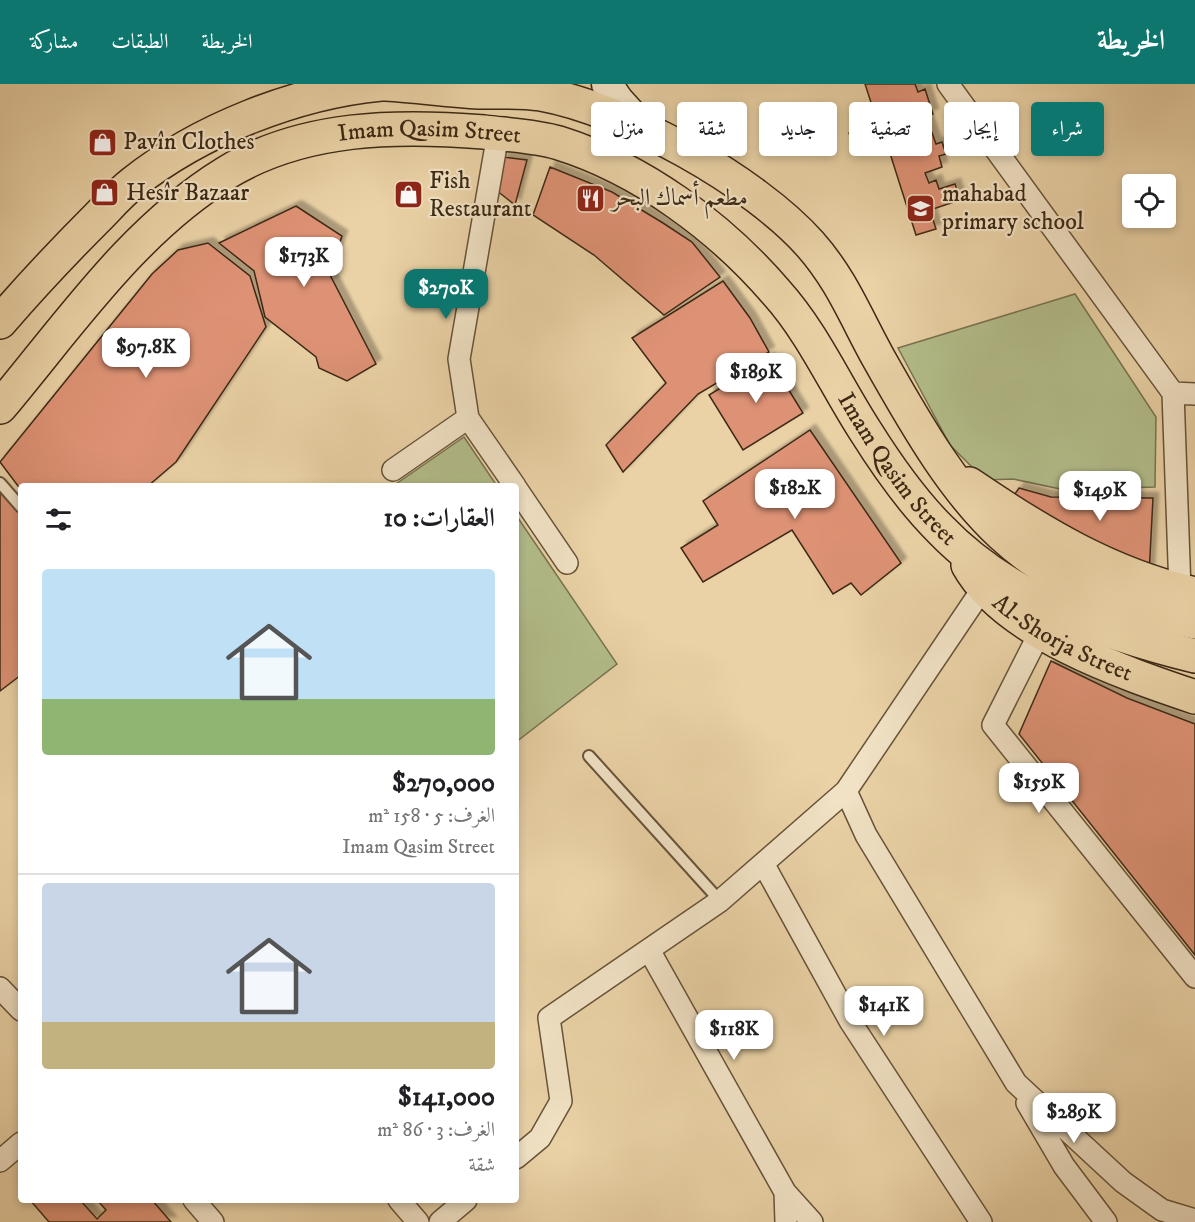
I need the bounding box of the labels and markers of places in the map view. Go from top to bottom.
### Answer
shop icon: Pavîn Clothes [86,126,118,158]
place label: Pavîn Clothes [123,127,254,157]
place label: Fish Restaurant [429,166,532,224]
shop icon: Hesîr Bazaar [89,177,121,209]
place label: Hesîr Bazaar [126,178,249,208]
shop icon: Fish Restaurant [392,179,424,211]
place label: mahabad primary school [941,179,1085,237]
place label: مطعم أسماك البحر [609,180,748,219]
restaurant icon: مطعم أسماك البحر [575,182,607,214]
school or university icon: mahabad primary school [905,192,937,224]
pin: $173K [262,237,346,288]
pin: $270K [404,269,488,320]
pin: $97.8K [97,328,195,379]
pin: $189K [714,353,798,404]
pin: $182K [753,469,837,520]
pin: $149K [1058,471,1142,522]
pin: $159K [997,763,1081,814]
pin: $141K [842,986,926,1037]
pin: $118K [692,1010,776,1061]
pin: $289K [1032,1093,1116,1144]

